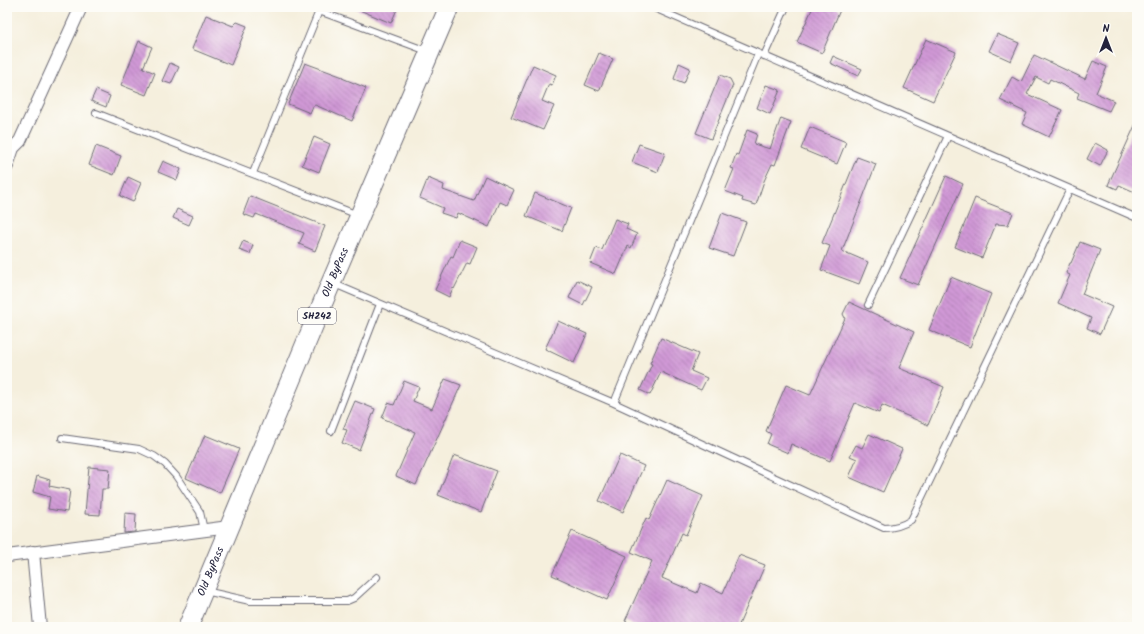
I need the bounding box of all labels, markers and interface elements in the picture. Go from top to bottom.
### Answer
north arrow [1086,18,1126,58]
text: N [1103,20,1110,38]
street label: Old ByPass [317,245,354,300]
road number: SH242 [298,308,336,324]
street label: Old ByPass [193,544,229,599]

